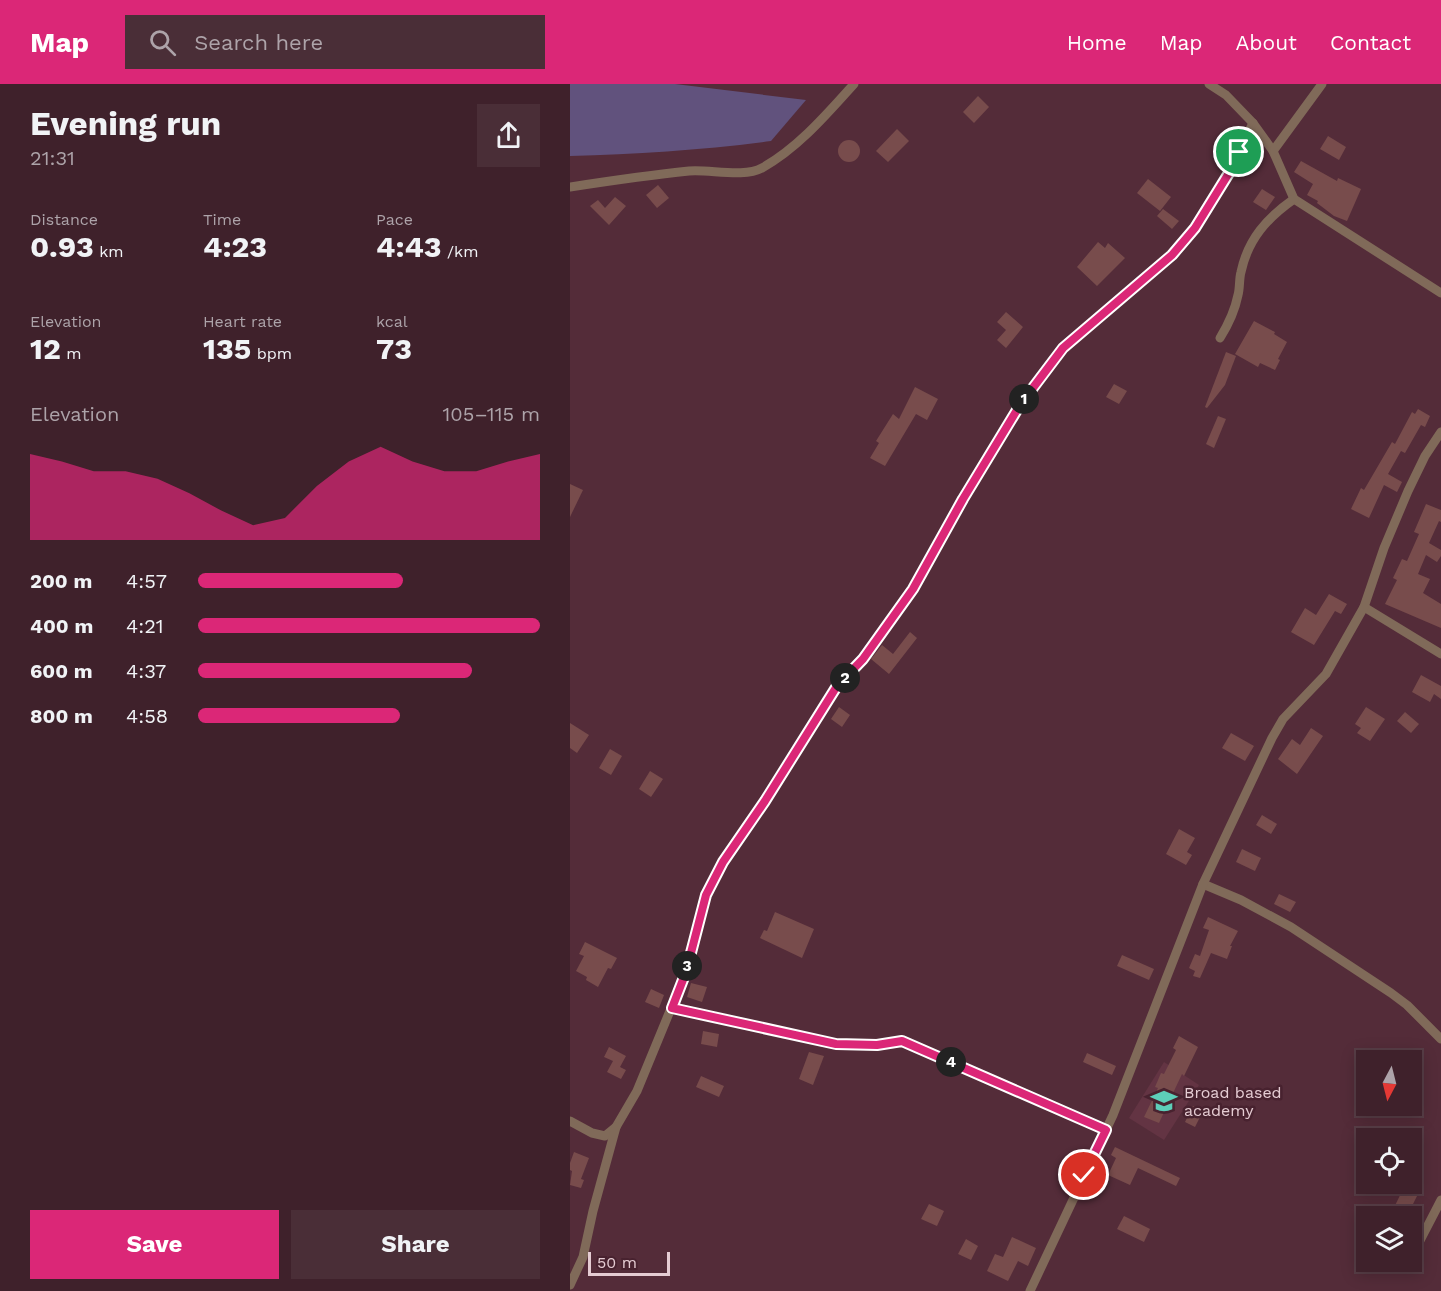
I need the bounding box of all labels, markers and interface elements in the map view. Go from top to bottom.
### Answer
search box [125,15,545,69]
text: Map [30,26,89,59]
icon: search [146,26,179,59]
text: Search here [194,30,323,55]
text: Home [1067,30,1127,55]
text: Map [1160,30,1203,55]
text: About [1236,30,1297,55]
text: Contact [1330,30,1411,55]
text: Evening run [30,104,221,143]
button: share [477,104,540,167]
pin [1213,126,1264,177]
icon: arrive [1222,135,1255,168]
text: 21:31 [30,146,75,170]
text: Distance [30,210,98,229]
text: Time [203,210,241,229]
text: Pace [376,210,413,229]
text: 0.93 [30,229,94,264]
text: 4:23 [203,229,267,264]
text: 4:43 [376,229,442,264]
text: km [94,242,124,261]
text: /km [442,242,478,261]
text: Elevation [30,312,101,331]
text: Heart rate [203,312,282,331]
text: kcal [376,312,408,331]
text: 12 [30,331,61,366]
text: 135 [203,331,251,366]
text: 73 [376,331,412,366]
text: m [61,344,82,363]
text: bpm [251,344,292,363]
pin: 1 [1009,384,1039,414]
text: 1 [1021,389,1027,408]
text: Elevation [30,402,119,426]
text: 105–115 m [443,402,540,426]
text: 200 m [30,569,92,593]
text: 4:57 [126,569,167,593]
text: 400 m [30,614,93,638]
text: 4:21 [126,614,164,638]
text: 600 m [30,659,93,683]
text: 4:37 [126,659,166,683]
pin: 2 [830,663,860,693]
text: 2 [840,668,850,687]
text: 800 m [30,704,93,728]
text: 4:58 [126,704,168,728]
pin: 3 [672,951,702,981]
text: 3 [682,956,692,975]
pin: 4 [936,1047,966,1077]
north arrow [1356,1050,1422,1116]
map controls [1356,1050,1422,1272]
text: 4 [946,1052,956,1071]
place label: Broad based academy [1184,1083,1282,1120]
school or university icon: Broad based academy [1149,1086,1179,1116]
button: locate [1356,1128,1422,1194]
pin [1058,1149,1109,1200]
icon: check [1067,1158,1100,1191]
button: layers [1356,1206,1422,1272]
button: Save [30,1210,279,1279]
button: Share [291,1210,540,1279]
scale bar [588,1249,670,1276]
text: 50 m [597,1253,637,1272]

